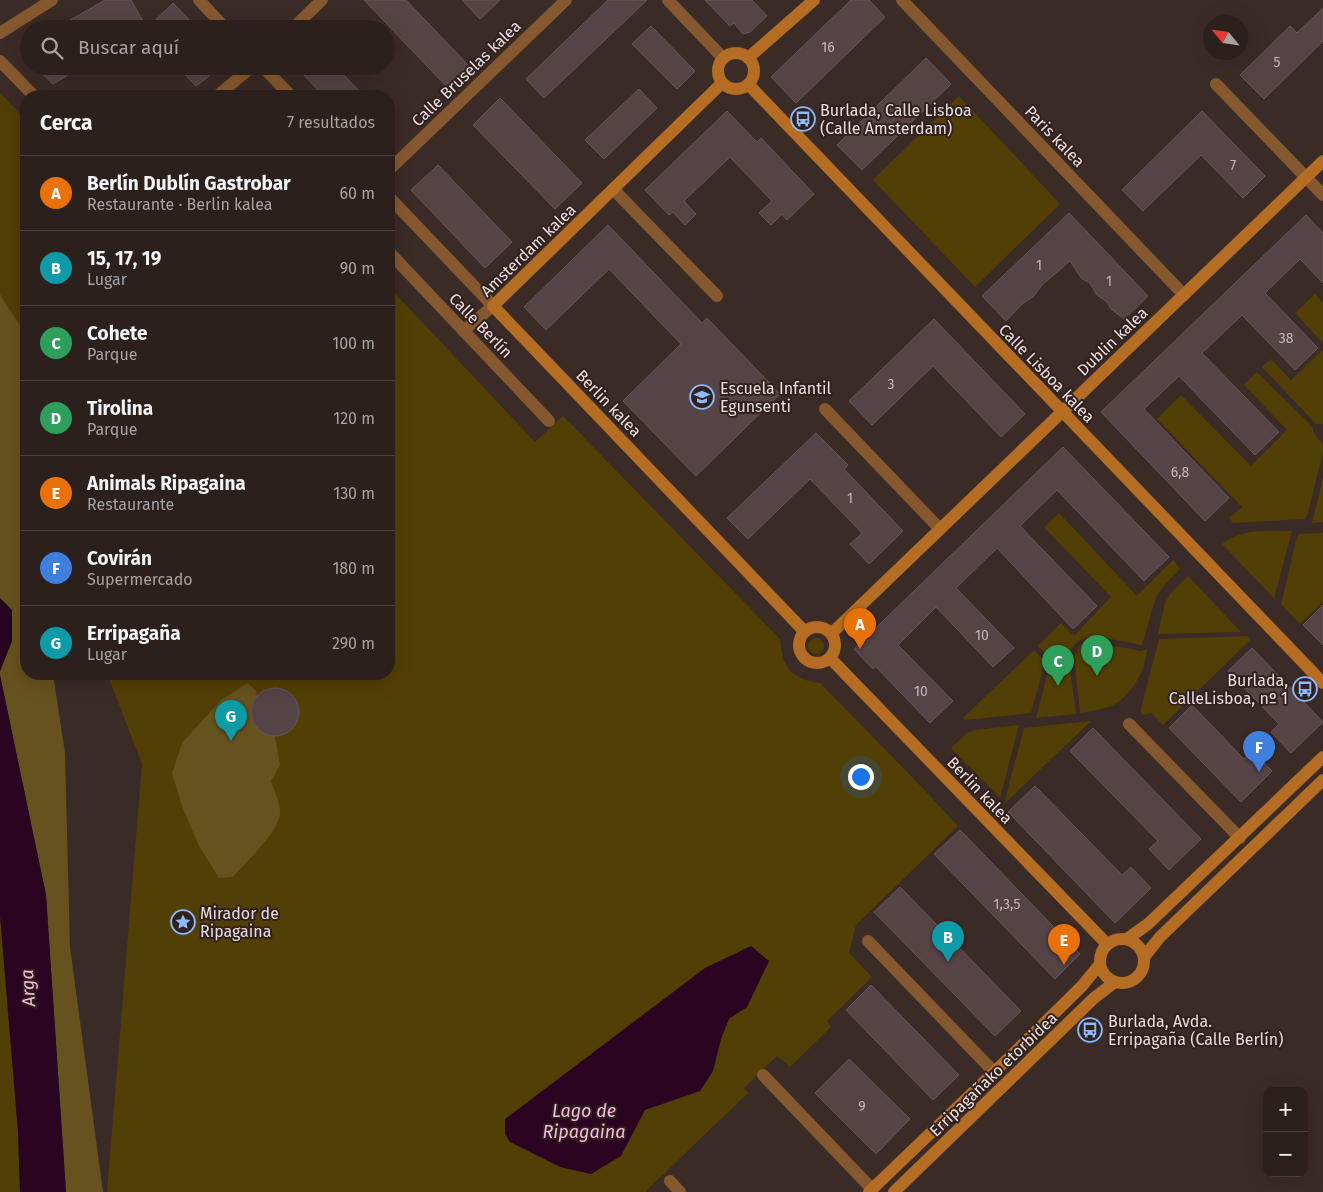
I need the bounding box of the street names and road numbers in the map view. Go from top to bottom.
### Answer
street label: Calle Bruselas kalea [408,16,525,130]
street label: Paris kalea [1021,102,1089,171]
street label: Amsterdam kalea [477,200,580,301]
street label: Calle Berlín [445,289,516,362]
street label: Dublin kalea [1073,303,1151,380]
street label: Calle Lisboa kalea [995,320,1098,427]
street label: Berlin kalea [572,366,645,441]
street label: Berlin kalea [943,753,1016,828]
street label: Erripagañako etorbidea [926,1008,1061,1140]

